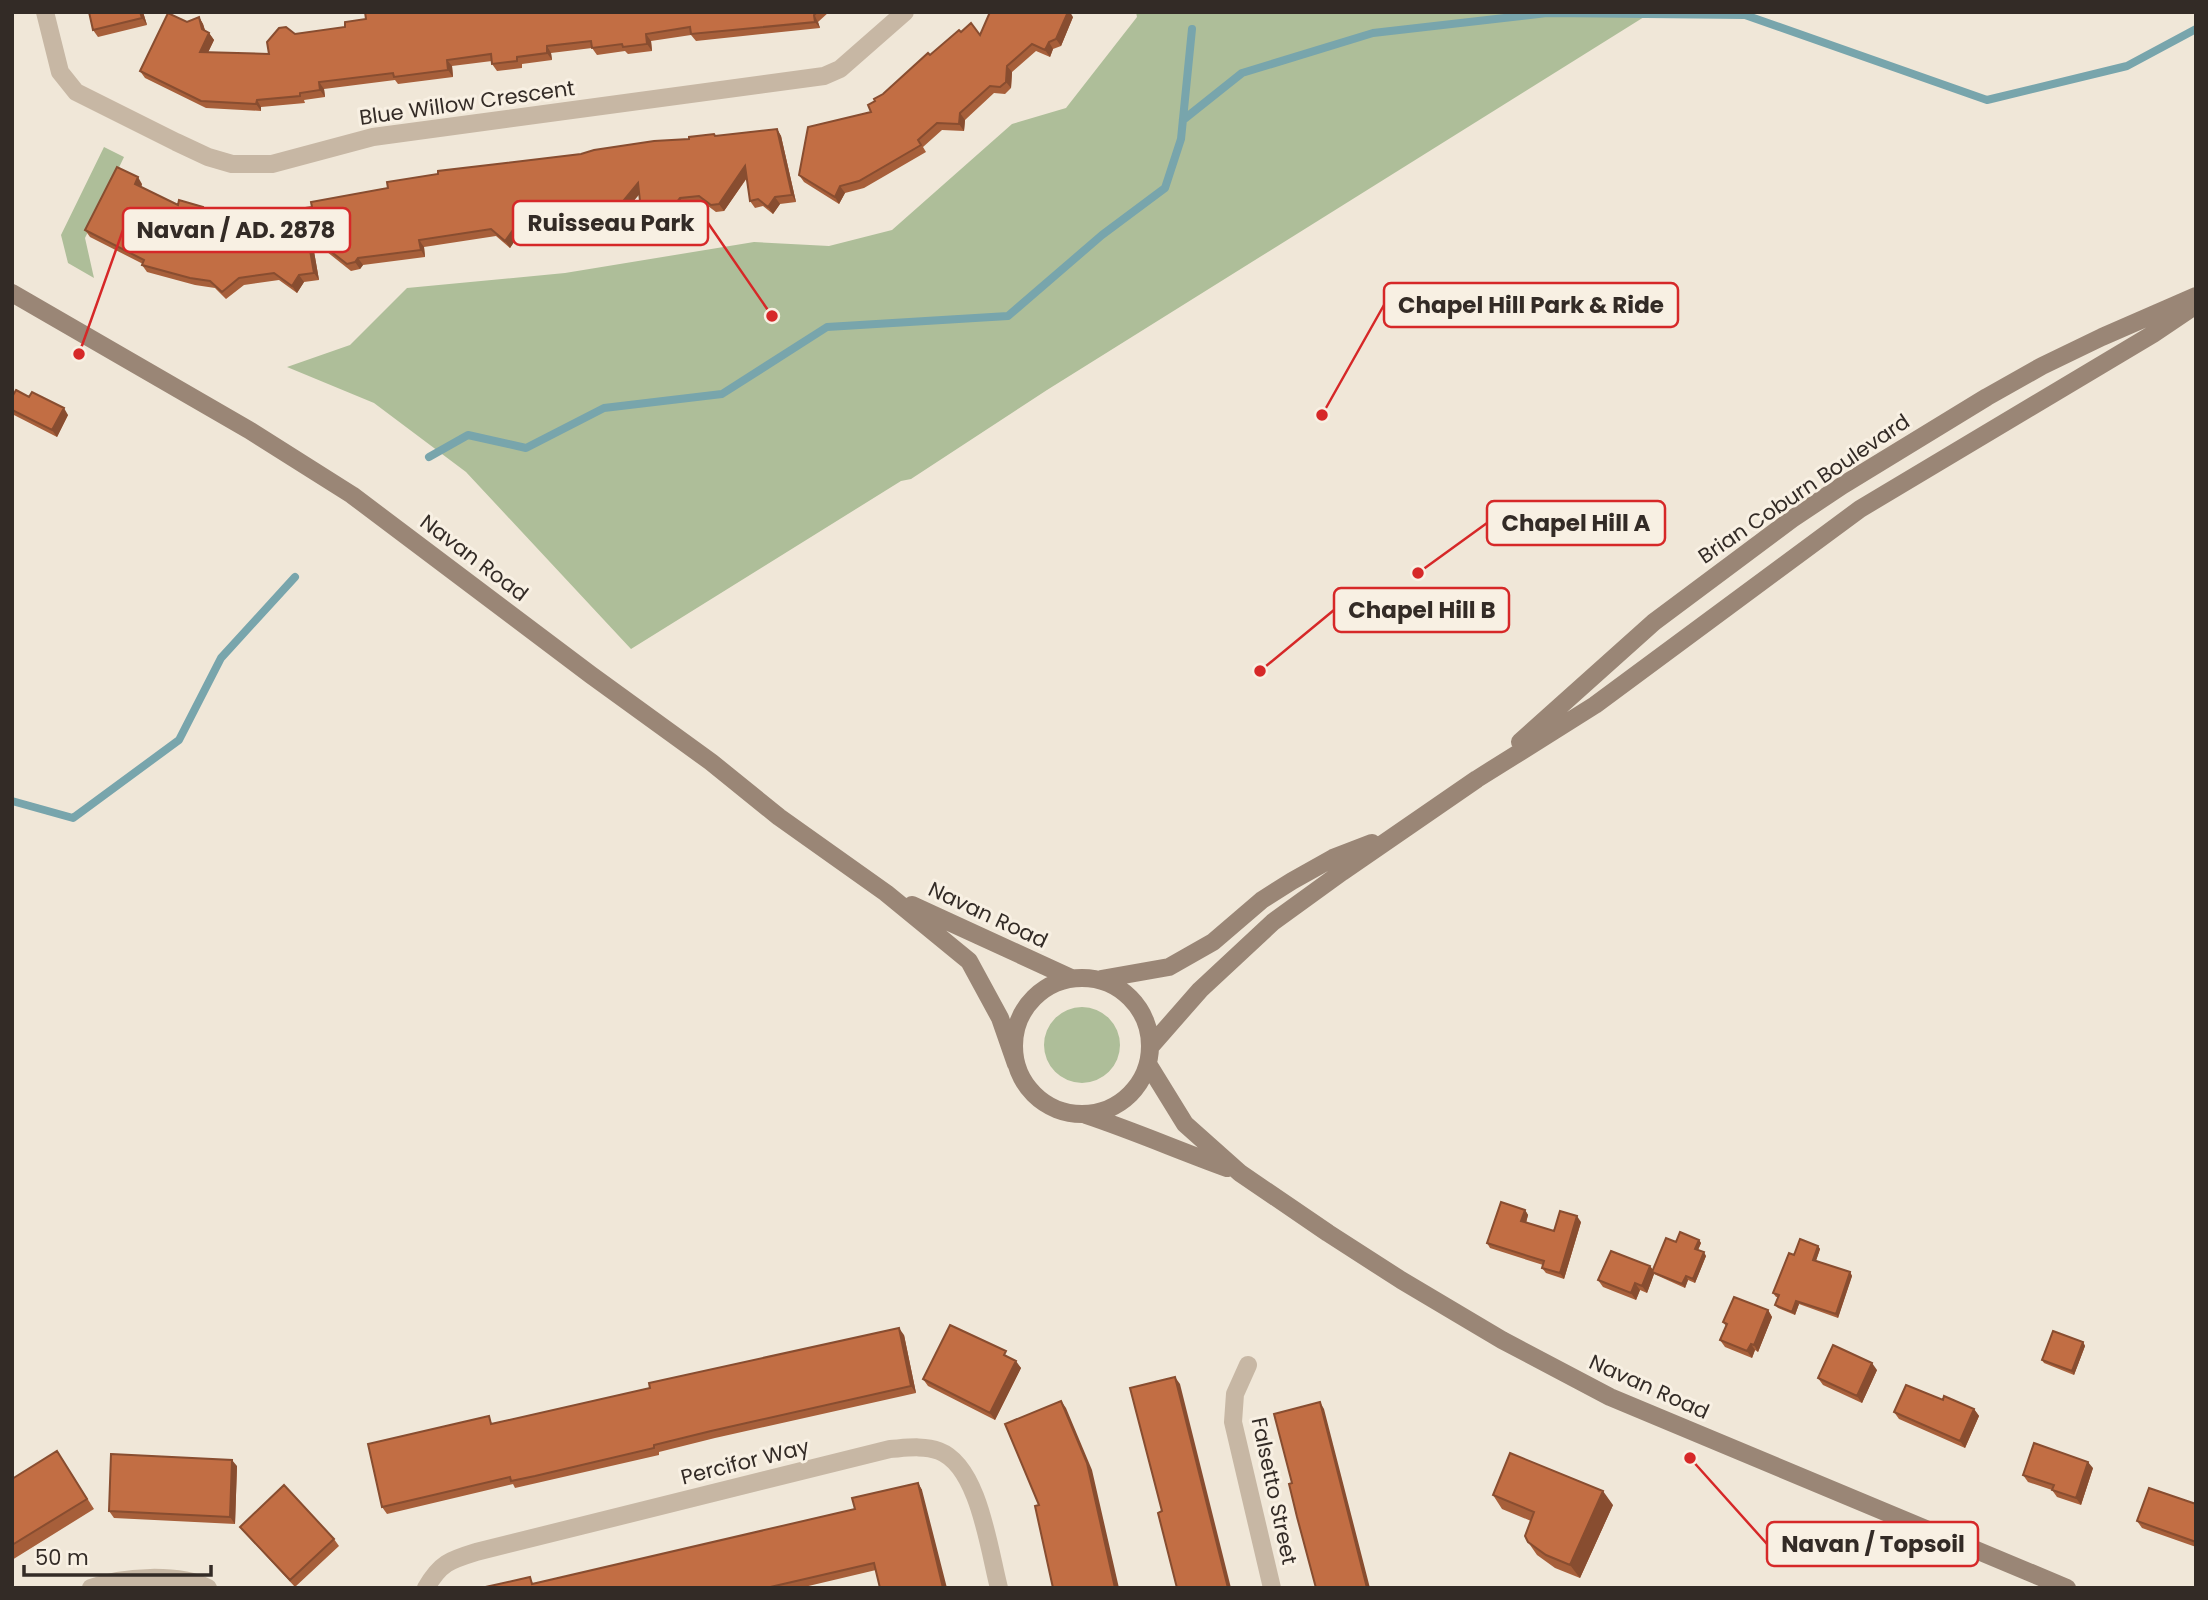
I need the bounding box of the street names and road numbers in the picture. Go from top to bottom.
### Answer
street label: Blue Willow Crescent [357,73,577,132]
street label: Brian Coburn Boulevard [1692,407,1915,570]
street label: Navan Road [414,507,534,608]
street label: Navan Road [924,874,1053,955]
street label: Navan Road [1585,1347,1714,1426]
street label: Falsetto Street [1245,1415,1304,1567]
street label: Percifor Way [678,1432,812,1491]

